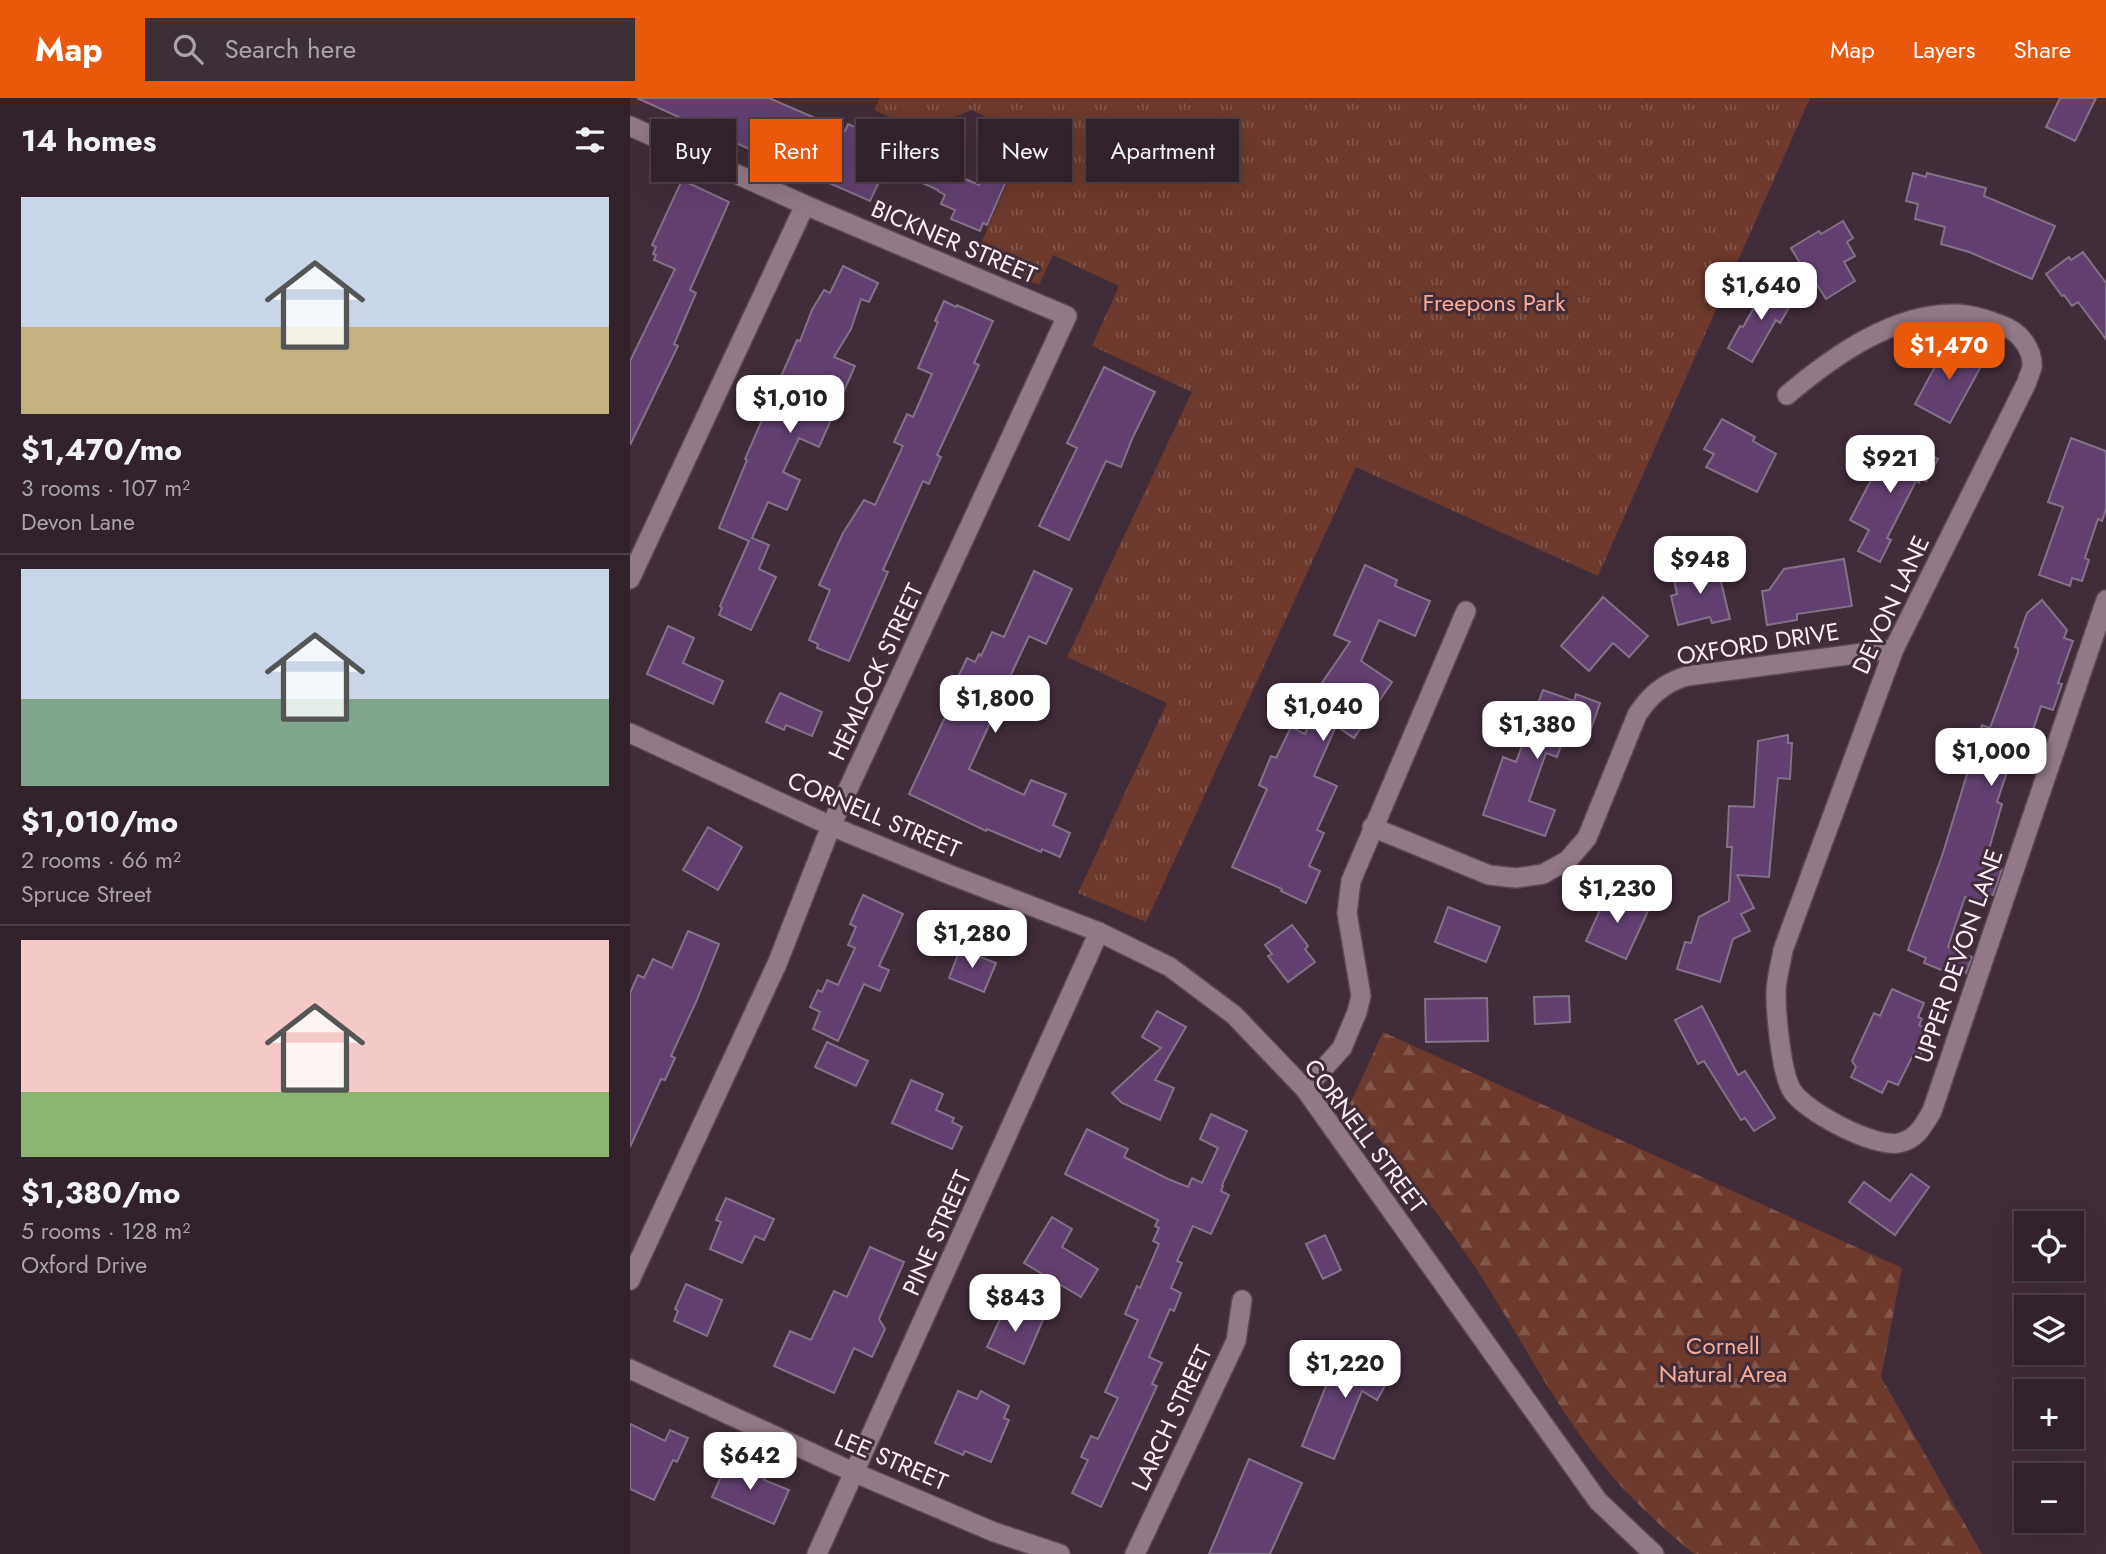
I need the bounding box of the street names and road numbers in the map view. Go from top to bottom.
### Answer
street label: BICKNER STREET [866,191,1043,292]
street label: DEVON LANE [1843,530,1938,680]
street label: HEMLOCK STREET [819,578,932,766]
street label: OXFORD DRIVE [1674,613,1842,674]
street label: CORNELL STREET [782,762,966,867]
street label: UPPER DEVON LANE [1906,844,2012,1067]
street label: CORNELL STREET [1296,1051,1435,1220]
street label: PINE STREET [893,1165,980,1301]
street label: LARCH STREET [1123,1339,1221,1496]
street label: LEE STREET [829,1420,953,1499]

